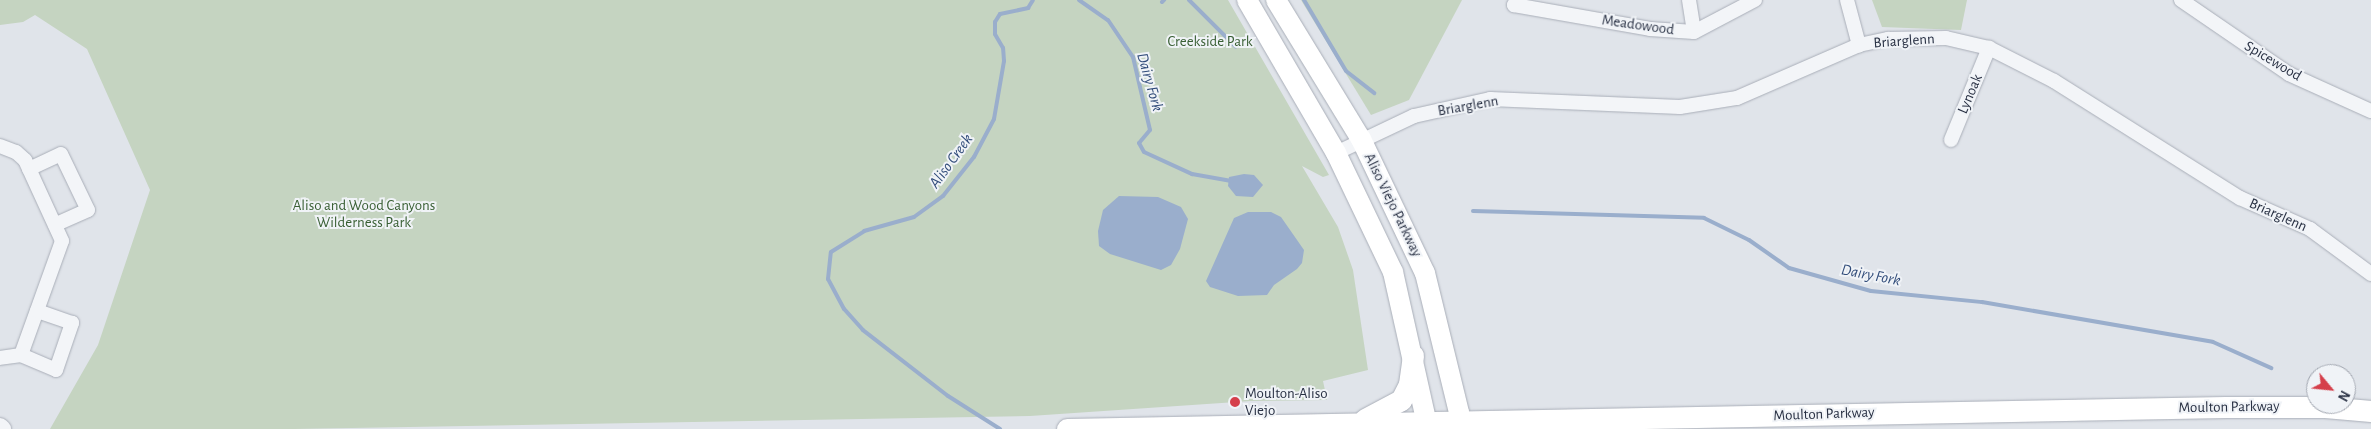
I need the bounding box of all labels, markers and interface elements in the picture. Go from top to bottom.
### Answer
street label: Meadowood [1601,11,1675,39]
street label: Briarglenn [1873,30,1935,52]
park label: Creekside Park [1167,33,1253,51]
street label: Spicewood [2241,37,2305,85]
water label: Dairy Fork [1132,50,1168,114]
street label: Lynoak [1954,72,1986,116]
street label: Briarglenn [1436,92,1500,120]
water label: Aliso Creek [925,130,977,192]
street label: Aliso Viejo Parkway [1360,150,1426,260]
street label: Briarglenn [2246,194,2310,236]
park label: Aliso and Wood Canyons Wilderness Park [293,196,435,231]
water label: Dairy Fork [1840,260,1902,290]
north arrow [2306,364,2356,414]
place label: Moulton-Aliso Viejo [1245,384,1328,419]
text: N [2335,388,2352,403]
marker: Moulton-Aliso Viejo [1229,396,1241,408]
street label: Moulton Parkway [2178,397,2280,417]
street label: Moulton Parkway [1773,403,1875,425]

